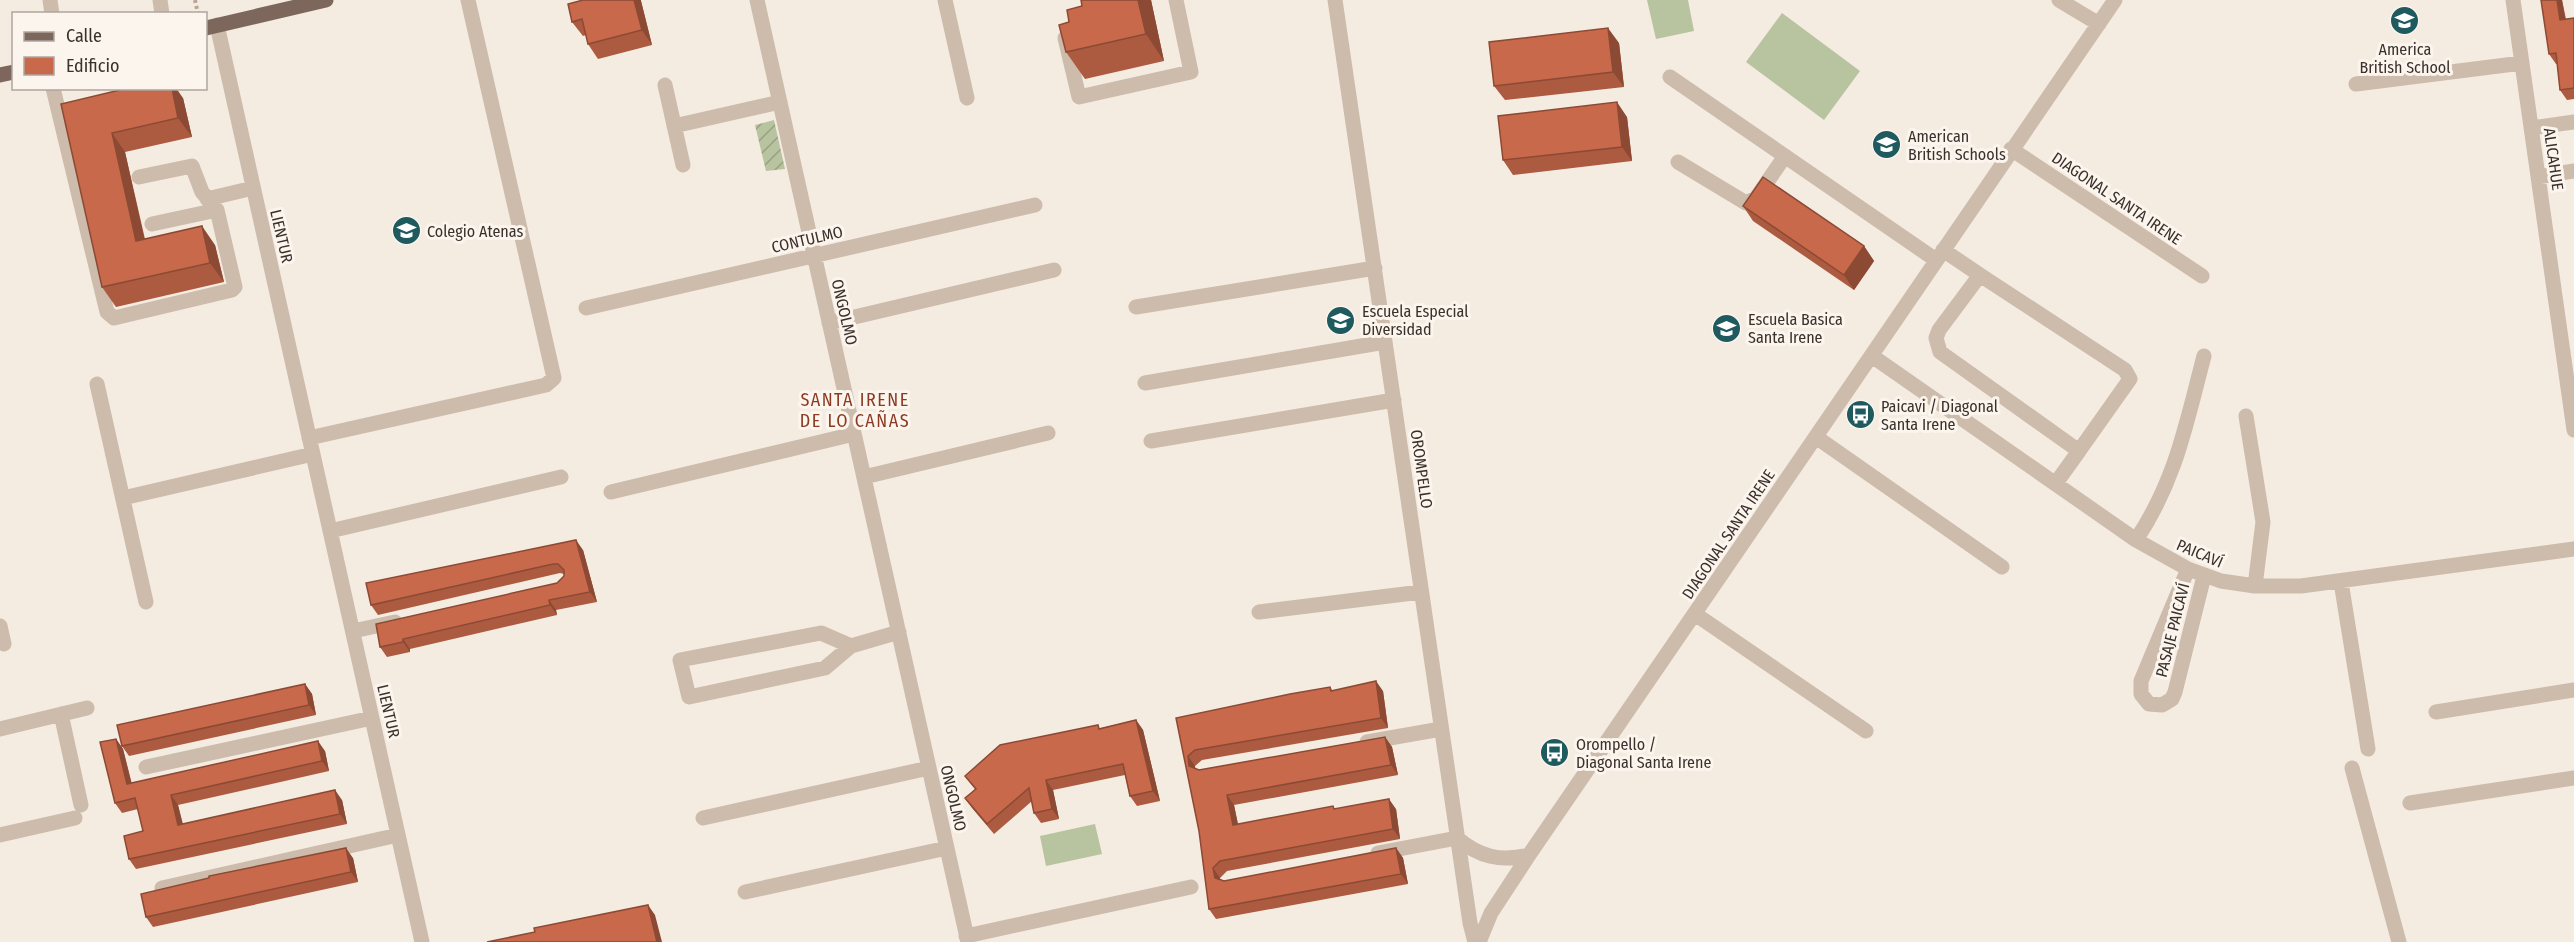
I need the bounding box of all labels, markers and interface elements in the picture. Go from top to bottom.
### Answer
school or university icon: America British School [2389,5,2421,37]
legend [12,12,207,90]
text: Calle [66,25,102,47]
place label: America British School [2360,40,2450,77]
text: Edificio [66,55,119,77]
place label: American British Schools [1908,127,2006,164]
street label: ALICAHUE [2540,127,2567,192]
school or university icon: American British Schools [1871,129,1903,161]
street label: DIAGONAL SANTA IRENE [2048,148,2185,249]
street label: LIENTUR [266,208,297,265]
school or university icon: Colegio Atenas [390,215,422,247]
place label: Colegio Atenas [427,222,523,241]
street label: CONTULMO [770,222,845,257]
street label: ONGOLMO [828,277,861,347]
place label: Escuela Especial Diversidad [1362,302,1468,339]
school or university icon: Escuela Especial Diversidad [1325,304,1357,336]
place label: Escuela Basica Santa Irene [1748,310,1843,347]
school or university icon: Escuela Basica Santa Irene [1711,312,1743,344]
district label: SANTA IRENE DE LO CAÑAS [800,389,910,432]
place label: Paicavi / Diagonal Santa Irene [1881,397,1998,434]
bus stop icon: Paicavi / Diagonal Santa Irene [1844,399,1876,431]
street label: OROMPELLO [1407,428,1436,510]
street label: DIAGONAL SANTA IRENE [1678,466,1779,603]
street label: PAICAVÍ [2174,535,2226,572]
street label: PASAJE PAICAVÍ [2152,581,2193,679]
street label: LIENTUR [373,683,404,740]
place label: Orompello / Diagonal Santa Irene [1576,735,1711,772]
bus stop icon: Orompello / Diagonal Santa Irene [1539,737,1571,769]
street label: ONGOLMO [937,763,970,833]

